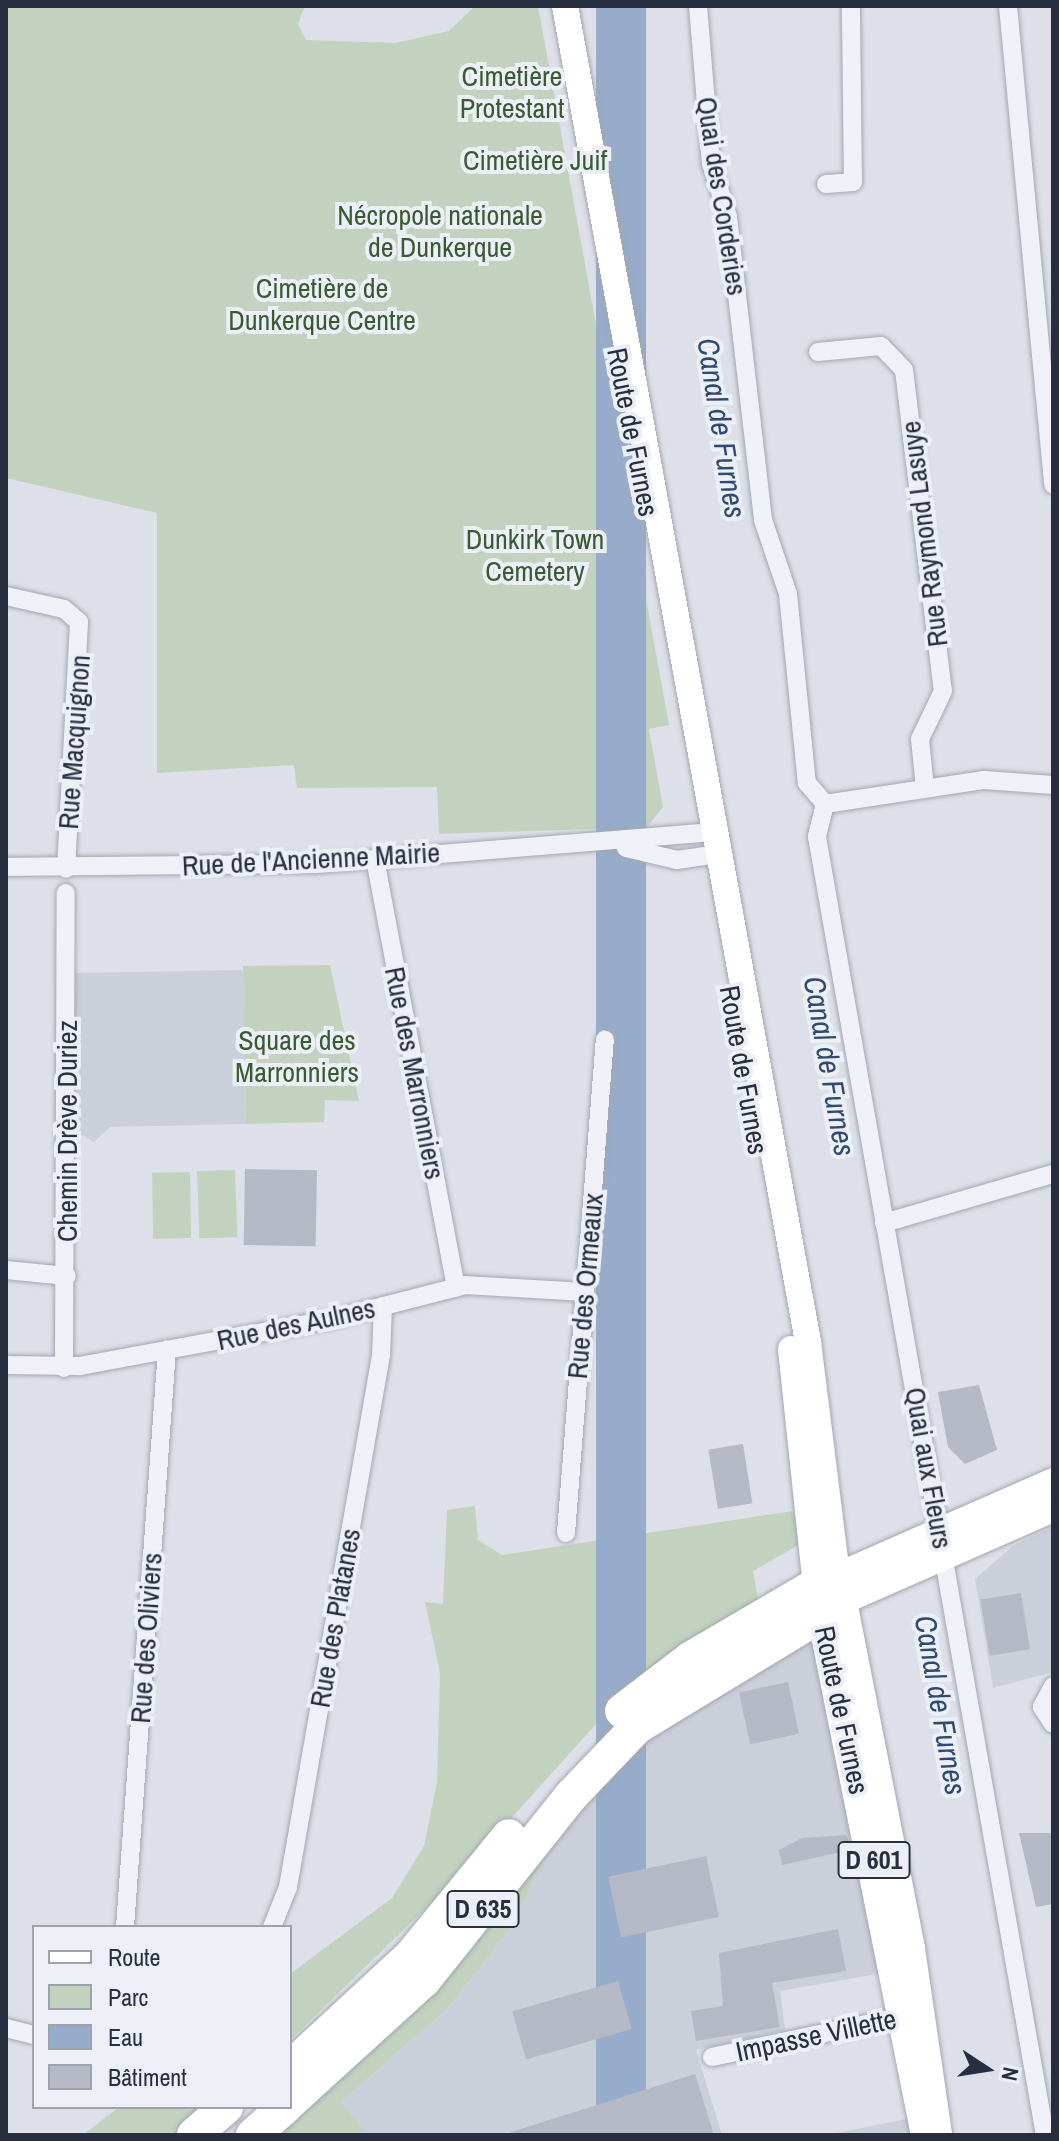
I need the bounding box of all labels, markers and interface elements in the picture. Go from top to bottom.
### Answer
park label: Cimetière Protestant [460,59,564,125]
street label: Quai des Corderies [690,94,754,298]
park label: Cimetière Juif [463,143,607,177]
park label: Nécropole nationale de Dunkerque [337,198,543,264]
park label: Cimetière de Dunkerque Centre [228,271,416,337]
water label: Canal de Furnes [690,335,754,521]
street label: Route de Furnes [600,345,666,519]
street label: Rue Raymond Lasuye [893,419,955,649]
park label: Dunkirk Town Cemetery [465,522,605,588]
street label: Rue Macquignon [51,654,97,830]
street label: Rue de l'Ancienne Mairie [181,835,441,883]
street label: Rue des Marronniers [378,964,452,1182]
water label: Canal de Furnes [796,973,864,1159]
street label: Route de Furnes [713,983,775,1157]
street label: Chemin Drève Duriez [50,1020,84,1242]
park label: Square des Marronniers [235,1023,359,1089]
street label: Rue des Ormeaux [560,1192,610,1380]
street label: Rue des Aulnes [213,1291,379,1357]
street label: Quai aux Fleurs [898,1385,960,1551]
street label: Rue des Platanes [303,1526,367,1710]
street label: Rue des Oliviers [123,1552,169,1724]
water label: Canal de Furnes [907,1612,975,1798]
street label: Route de Furnes [808,1623,876,1797]
road number: D 601 [836,1838,912,1882]
road number: D 635 [445,1887,521,1931]
legend [32,1925,292,2109]
text: Route [108,1941,161,1973]
text: Parc [108,1981,148,2013]
street label: Impasse Villette [733,2002,899,2068]
text: Eau [108,2021,143,2053]
north arrow [947,2029,1027,2109]
text: Bâtiment [108,2061,187,2093]
text: N [994,2064,1027,2083]

